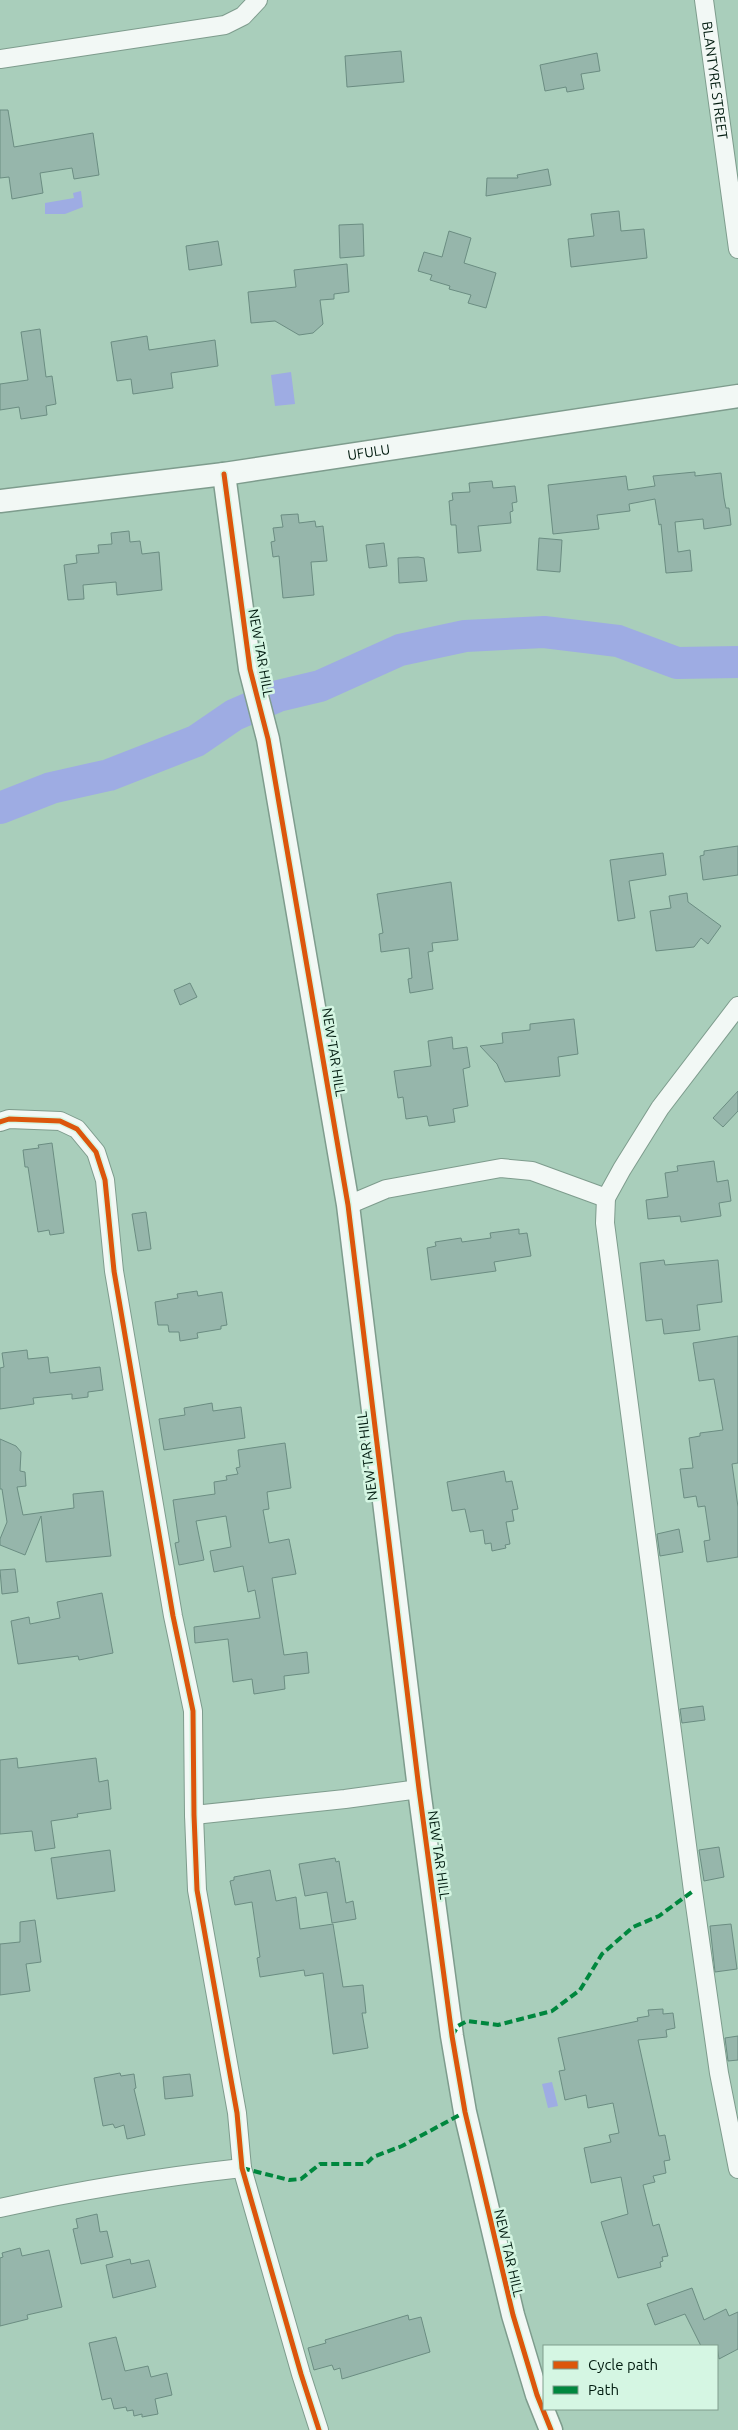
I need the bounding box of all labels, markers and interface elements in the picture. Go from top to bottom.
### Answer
street label: BLANTYRE STREET [699,20,731,141]
street label: UFULU [346,441,391,463]
street label: NEW TAR HILL [245,607,277,699]
street label: NEW TAR HILL [319,1006,349,1098]
street label: NEW TAR HILL [354,1411,380,1501]
street label: NEW TAR HILL [425,1809,453,1901]
street label: NEW TAR HILL [491,2208,527,2298]
legend [543,2345,718,2410]
text: Cycle path [588,2356,658,2373]
text: Path [588,2381,619,2398]

